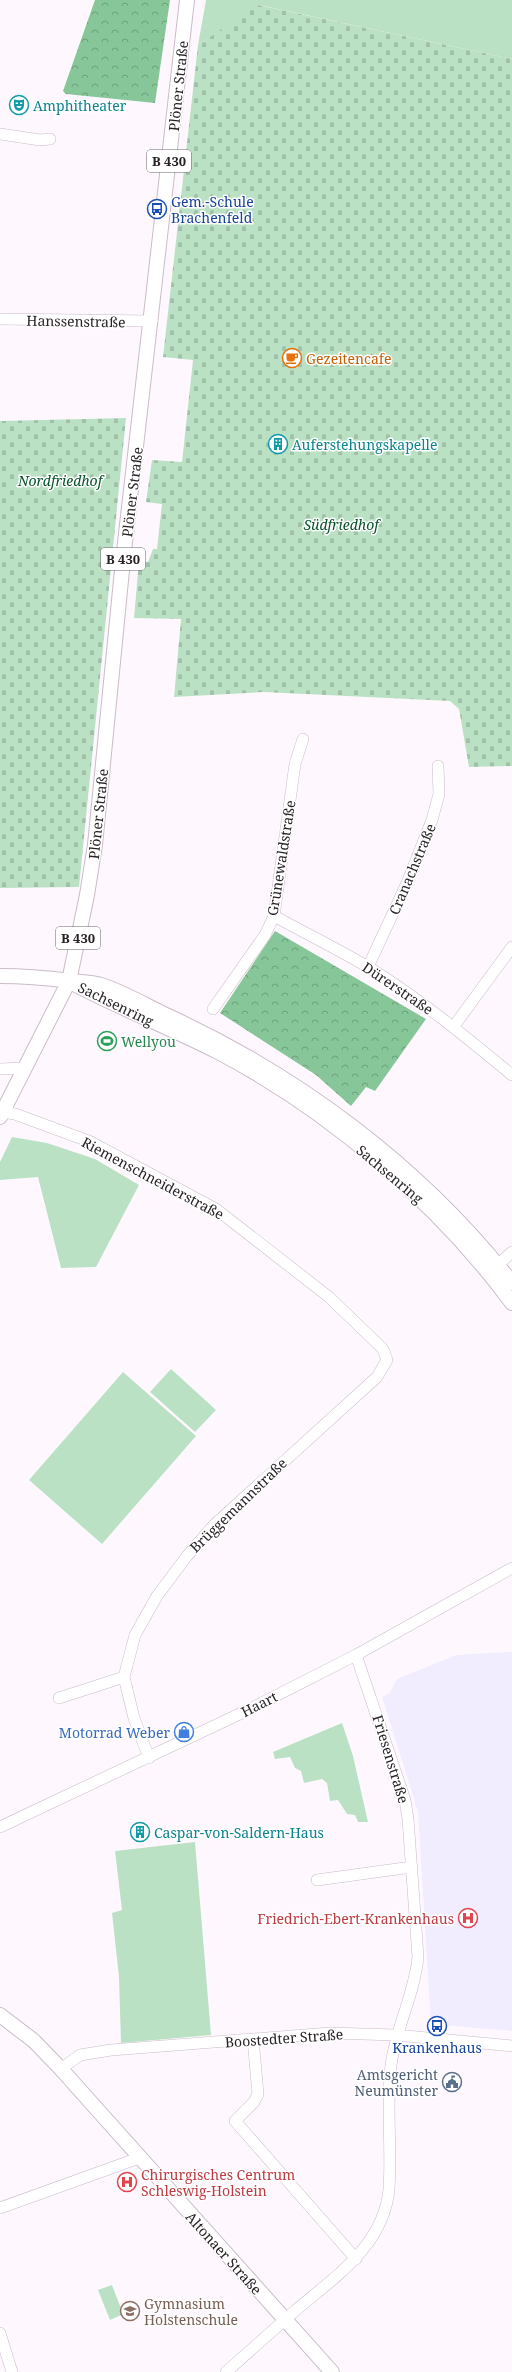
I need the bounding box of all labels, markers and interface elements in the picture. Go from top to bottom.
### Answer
street label: Plöner Straße [164,40,192,132]
theatre icon: Amphitheater [8,94,30,116]
place label: Amphitheater [33,96,127,115]
road number: B 430 [147,150,191,172]
place label: Gem.-Schule Brachenfeld [171,192,254,227]
bus stop icon: Gem.-Schule Brachenfeld [146,198,168,220]
street label: Hanssenstraße [26,311,126,331]
cafe icon: Gezeitencafe [281,347,303,369]
place label: Gezeitencafe [306,349,391,368]
building icon: Auferstehungskapelle [267,433,289,455]
place label: Auferstehungskapelle [292,435,437,454]
street label: Plöner Straße [117,446,147,538]
park label: Nordfriedhof [17,471,105,490]
park label: Südfriedhof [303,515,381,534]
road number: B 430 [101,548,145,570]
street label: Plöner Straße [84,768,112,860]
street label: Grünewaldstraße [262,799,300,917]
street label: Cranachstraße [384,820,440,918]
road number: B 430 [56,927,100,949]
street label: Dürerstraße [359,957,437,1019]
street label: Sachsenring [75,978,157,1031]
sports icon: Wellyou [96,1030,118,1052]
place label: Wellyou [121,1032,176,1051]
street label: Riemenschneiderstraße [78,1132,228,1224]
street label: Sachsenring [353,1140,428,1208]
street label: Brüggemannstraße [185,1454,291,1556]
street label: Haart [238,1687,280,1721]
street label: Friesenstraße [369,1712,413,1806]
shop icon: Motorrad Weber [173,1721,195,1743]
place label: Motorrad Weber [59,1723,170,1742]
building icon: Caspar-von-Saldern-Haus [129,1821,151,1843]
place label: Caspar-von-Saldern-Haus [154,1823,324,1842]
hospital icon: Friedrich-Ebert-Krankenhaus [457,1907,479,1929]
place label: Friedrich-Ebert-Krankenhaus [257,1909,454,1928]
bus stop icon: Krankenhaus [426,2015,448,2037]
street label: Boostedter Straße [224,2024,344,2052]
place label: Krankenhaus [392,2038,482,2057]
place label: Amtsgericht Neumünster [354,2065,438,2100]
public building icon: Amtsgericht Neumünster [441,2071,463,2093]
place label: Chirurgisches Centrum Schleswig-Holstein [141,2165,295,2200]
hospital icon: Chirurgisches Centrum Schleswig-Holstein [116,2171,138,2193]
street label: Altonaer Straße [182,2208,266,2298]
place label: Gymnasium Holstenschule [144,2294,238,2329]
school or university icon: Gymnasium Holstenschule [119,2300,141,2322]

